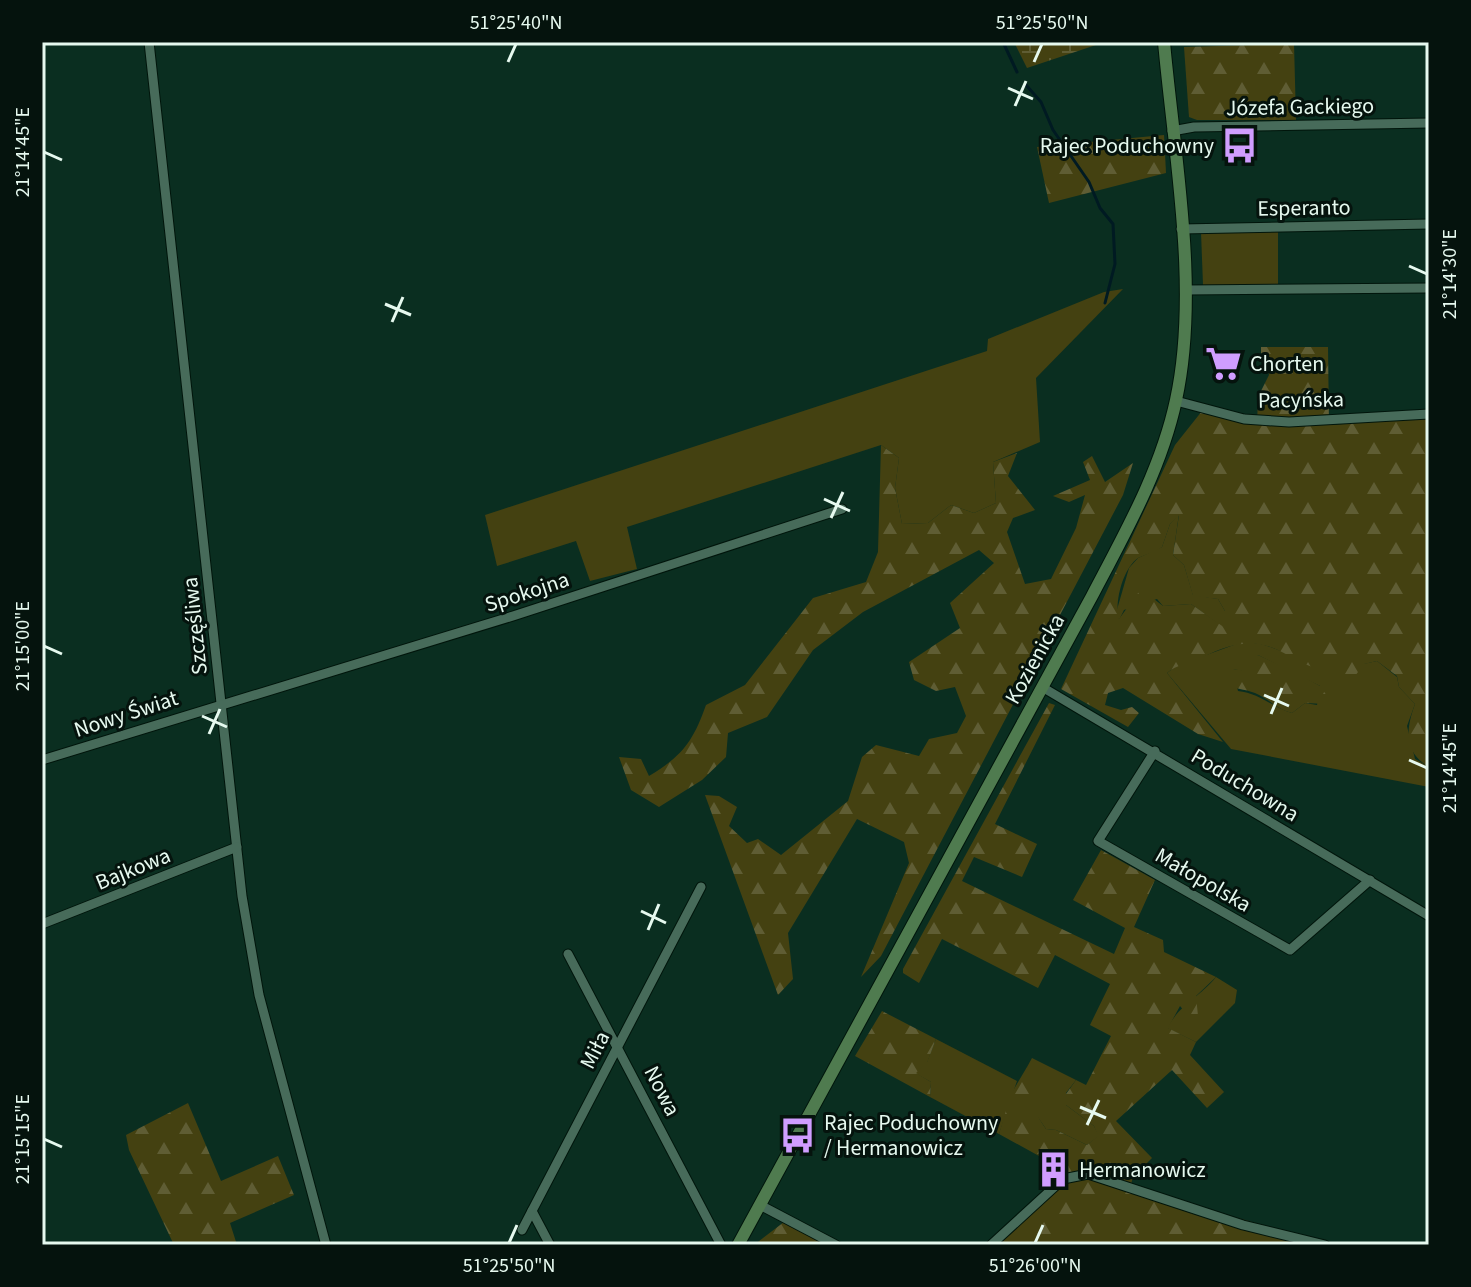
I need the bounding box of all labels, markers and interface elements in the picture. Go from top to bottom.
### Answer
text: 51°25'40"N [470,9,562,37]
text: 51°25'50"N [996,9,1088,37]
street label: Józefa Gackiego [1226,90,1374,124]
text: 21°14'45"E [9,107,37,197]
bus stop icon: Rajec Poduchowny [1221,127,1259,165]
place label: Rajec Poduchowny [1040,130,1215,162]
street label: Esperanto [1257,191,1351,225]
text: 21°14'30"E [1436,229,1464,319]
supermarket icon: Chorten [1205,345,1243,383]
place label: Chorten [1250,348,1324,380]
street label: Pacyńska [1258,383,1344,417]
street label: Spokojna [481,563,573,621]
street label: Szczęśliwa [174,576,216,676]
text: 21°15'00"E [9,601,37,691]
street label: Kozienicka [997,608,1073,710]
street label: Nowy Świat [70,682,183,746]
text: 21°14'45"E [1436,723,1464,813]
street label: Poduchowna [1185,740,1305,830]
street label: Bajkowa [91,839,175,899]
street label: Małopolska [1149,840,1257,920]
street label: Miła [572,1025,618,1075]
street label: Nowa [636,1060,688,1122]
text: 21°15'15"E [9,1094,37,1184]
place label: Rajec Poduchowny / Hermanowicz [824,1107,999,1164]
bus stop icon: Rajec Poduchowny / Hermanowicz [779,1117,817,1155]
building icon: Hermanowicz [1034,1151,1072,1189]
place label: Hermanowicz [1079,1154,1206,1186]
text: 51°25'50"N [463,1252,555,1280]
text: 51°26'00"N [989,1252,1081,1280]

